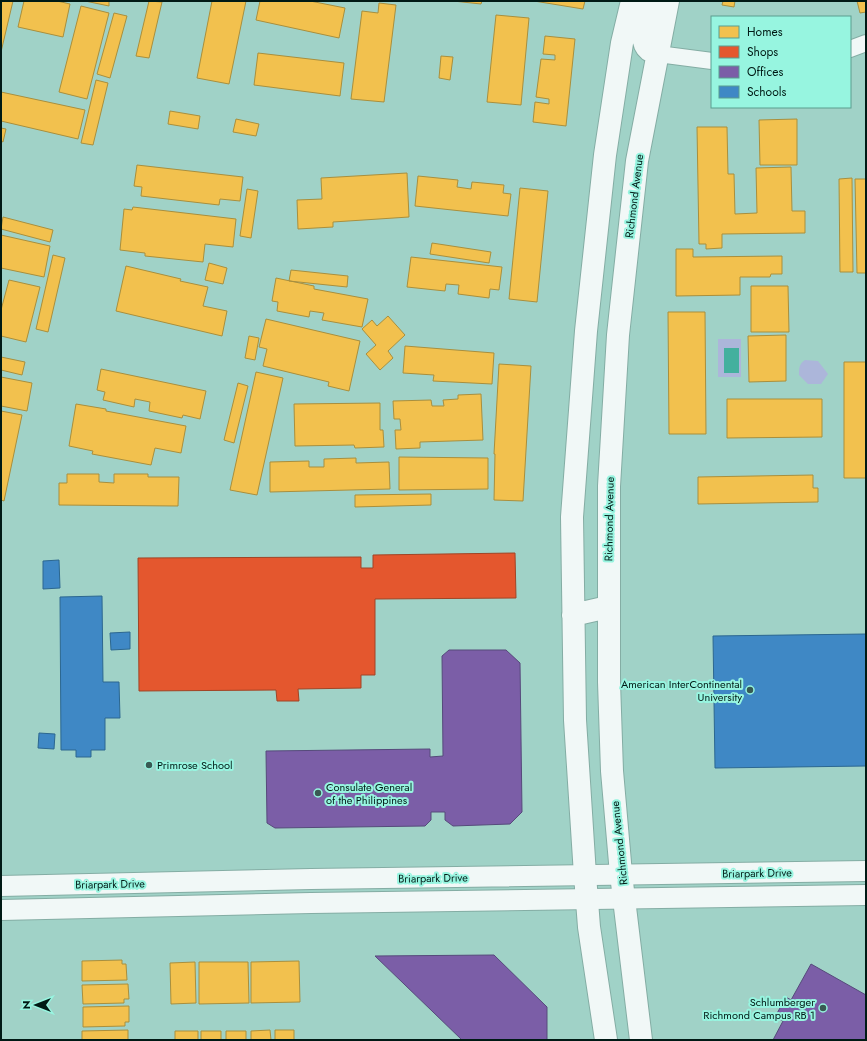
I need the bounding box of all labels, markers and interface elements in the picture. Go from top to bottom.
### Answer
legend [711,16,851,108]
text: Homes [747,23,783,41]
text: Shops [747,43,778,61]
text: Offices [747,63,783,81]
text: Schools [747,83,786,101]
street label: Richmond Avenue [621,153,647,239]
street label: Richmond Avenue [600,476,618,561]
place label: American InterContinental University [621,676,742,705]
marker: American InterContinental University [745,685,755,695]
place label: Primrose School [157,757,233,773]
marker: Primrose School [144,760,154,770]
place label: Consulate General of the Philippines [326,779,412,808]
marker: Consulate General of the Philippines [313,788,323,798]
street label: Richmond Avenue [607,800,631,886]
street label: Briarpark Drive [722,864,792,882]
street label: Briarpark Drive [398,869,468,887]
street label: Briarpark Drive [75,875,145,893]
north arrow [16,985,56,1025]
place label: Schlumberger Richmond Campus RB 1 [703,994,815,1023]
text: N [18,1001,34,1009]
marker: Schlumberger Richmond Campus RB 1 [818,1003,828,1013]

